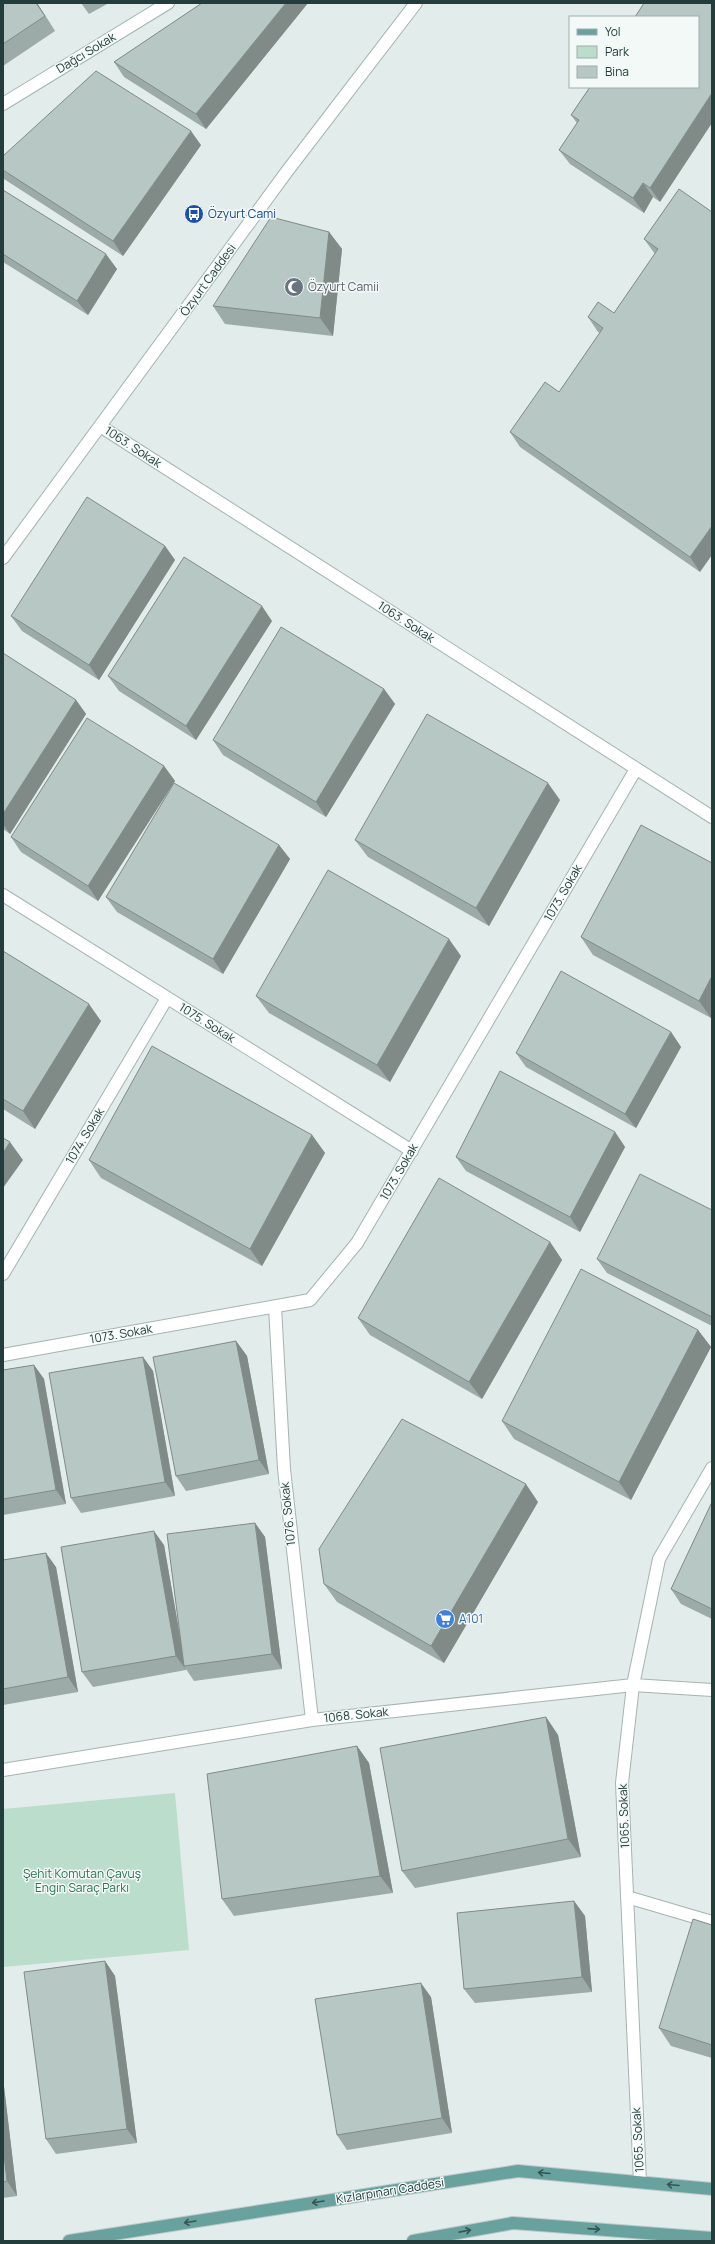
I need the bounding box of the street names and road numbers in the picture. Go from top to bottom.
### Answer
street label: Dağcı Sokak [53,28,120,77]
street label: Özyurt Caddesi [176,240,240,319]
street label: 1063. Sokak [102,422,166,472]
street label: 1063. Sokak [375,597,439,647]
street label: 1073. Sokak [539,860,586,924]
street label: 1075. Sokak [176,999,240,1047]
street label: 1074. Sokak [61,1104,109,1167]
street label: 1073. Sokak [375,1139,422,1203]
street label: 1073. Sokak [88,1319,155,1347]
street label: 1076. Sokak [276,1480,299,1547]
street label: 1068. Sokak [323,1703,390,1726]
street label: 1065. Sokak [614,1782,633,1849]
street label: 1065. Sokak [627,2106,648,2173]
street label: Kızlarpınarı Caddesi [335,2174,445,2207]

